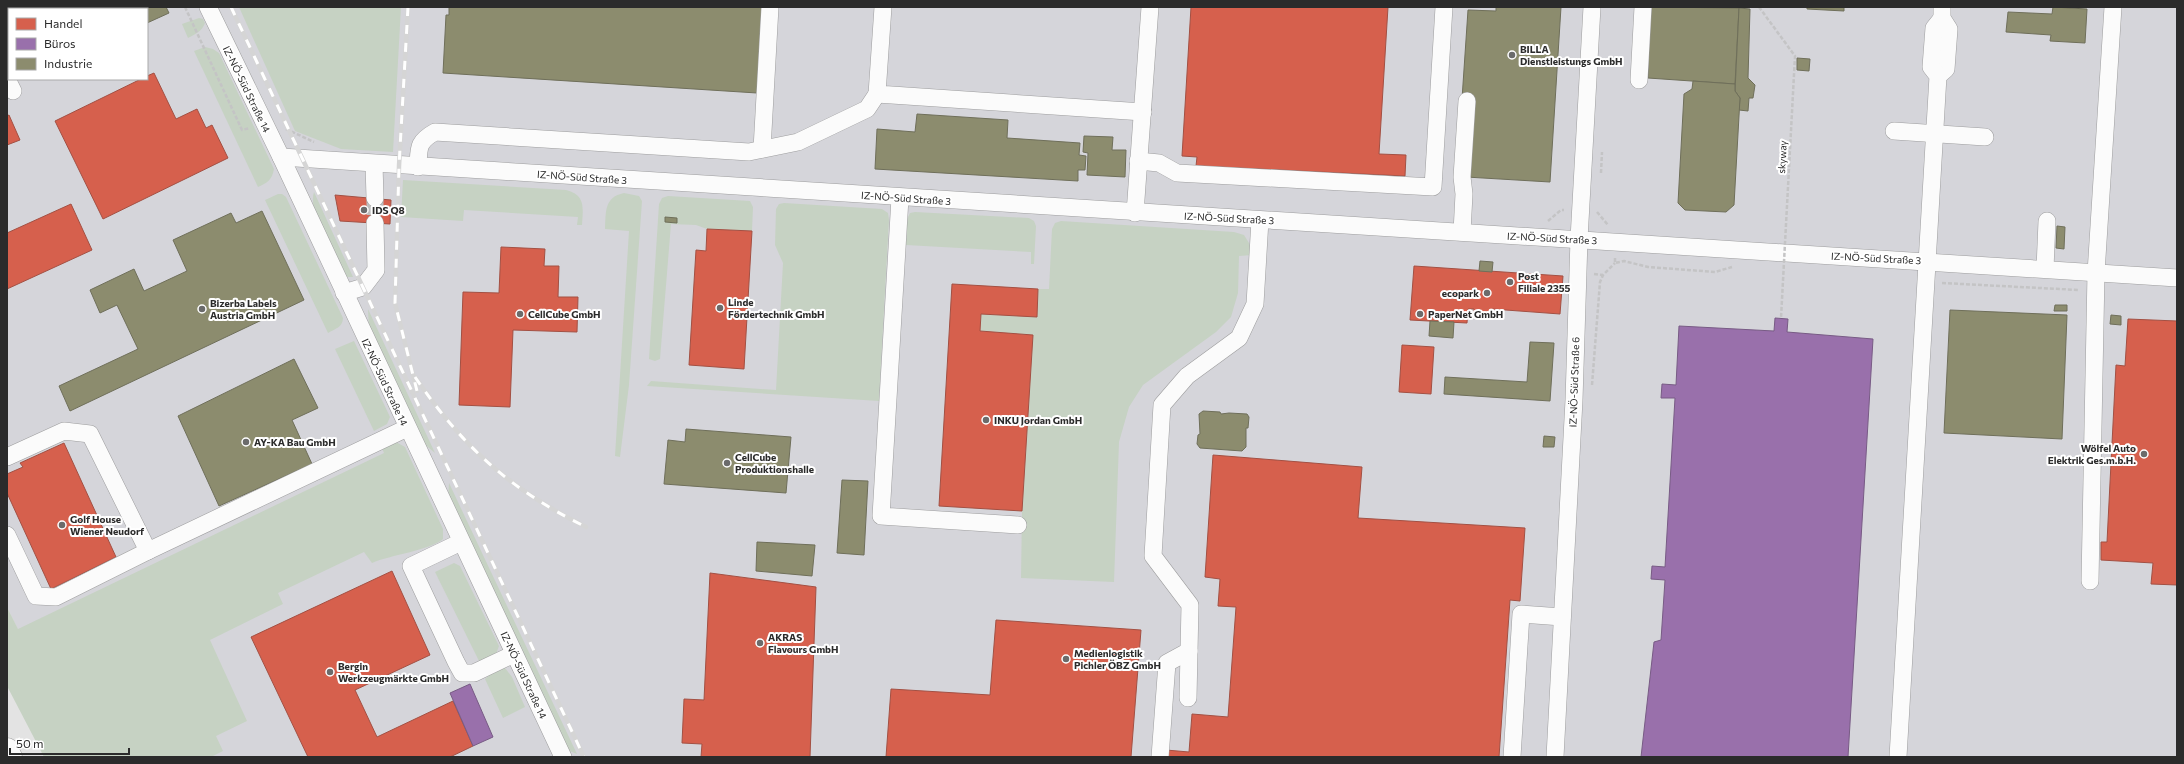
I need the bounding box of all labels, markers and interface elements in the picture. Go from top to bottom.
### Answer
legend [8,8,148,80]
text: Handel [44,16,82,30]
text: Büros [44,36,76,50]
place label: BILLA Dienstleistungs GmbH [1520,43,1623,67]
street label: IZ-NÖ-Süd Straße 14 [221,44,273,134]
marker: BILLA Dienstleistungs GmbH [1507,50,1517,60]
text: Industrie [44,56,92,70]
street label: skyway [1775,140,1789,174]
street label: IZ-NÖ-Süd Straße 3 [537,168,628,186]
street label: IZ-NÖ-Süd Straße 3 [861,189,952,207]
place label: IDS Q8 [372,204,405,216]
marker: IDS Q8 [359,205,369,215]
street label: IZ-NÖ-Süd Straße 3 [1184,210,1275,226]
street label: IZ-NÖ-Süd Straße 3 [1507,230,1598,246]
street label: IZ-NÖ-Süd Straße 3 [1831,250,1922,266]
place label: Post Filiale 2355 [1518,270,1571,294]
marker: Post Filiale 2355 [1505,277,1515,287]
place label: ecopark [1442,287,1479,299]
marker: ecopark [1482,288,1492,298]
place label: Linde Fördertechnik GmbH [728,296,825,320]
place label: Bizerba Labels Austria GmbH [210,297,277,321]
marker: Linde Fördertechnik GmbH [715,303,725,313]
marker: Bizerba Labels Austria GmbH [197,304,207,314]
place label: CellCube GmbH [528,308,601,320]
place label: PaperNet GmbH [1428,308,1503,320]
marker: CellCube GmbH [515,309,525,319]
marker: PaperNet GmbH [1415,309,1425,319]
street label: IZ-NÖ-Süd Straße 14 [360,336,410,428]
street label: IZ-NÖ-Süd Straße 6 [1566,337,1582,427]
place label: INKU Jordan GmbH [994,414,1082,426]
marker: INKU Jordan GmbH [981,415,991,425]
place label: AY-KA Bau GmbH [254,436,336,448]
marker: AY-KA Bau GmbH [241,437,251,447]
place label: Wölfel Auto Elektrik Ges.m.b.H. [2048,442,2136,466]
marker: Wölfel Auto Elektrik Ges.m.b.H. [2139,449,2149,459]
place label: CellCube Produktionshalle [735,451,814,475]
marker: CellCube Produktionshalle [722,458,732,468]
place label: Golf House Wiener Neudorf [70,513,145,537]
marker: Golf House Wiener Neudorf [57,520,67,530]
street label: IZ-NÖ-Süd Straße 14 [499,629,549,721]
place label: AKRAS Flavours GmbH [768,631,839,655]
marker: AKRAS Flavours GmbH [755,638,765,648]
place label: Medienlogistik Pichler ÖBZ GmbH [1074,647,1161,671]
marker: Medienlogistik Pichler ÖBZ GmbH [1061,654,1071,664]
place label: Bergin Werkzeugmärkte GmbH [338,660,449,684]
marker: Bergin Werkzeugmärkte GmbH [325,667,335,677]
scale bar [10,730,129,756]
text: 50 m [16,736,44,750]

